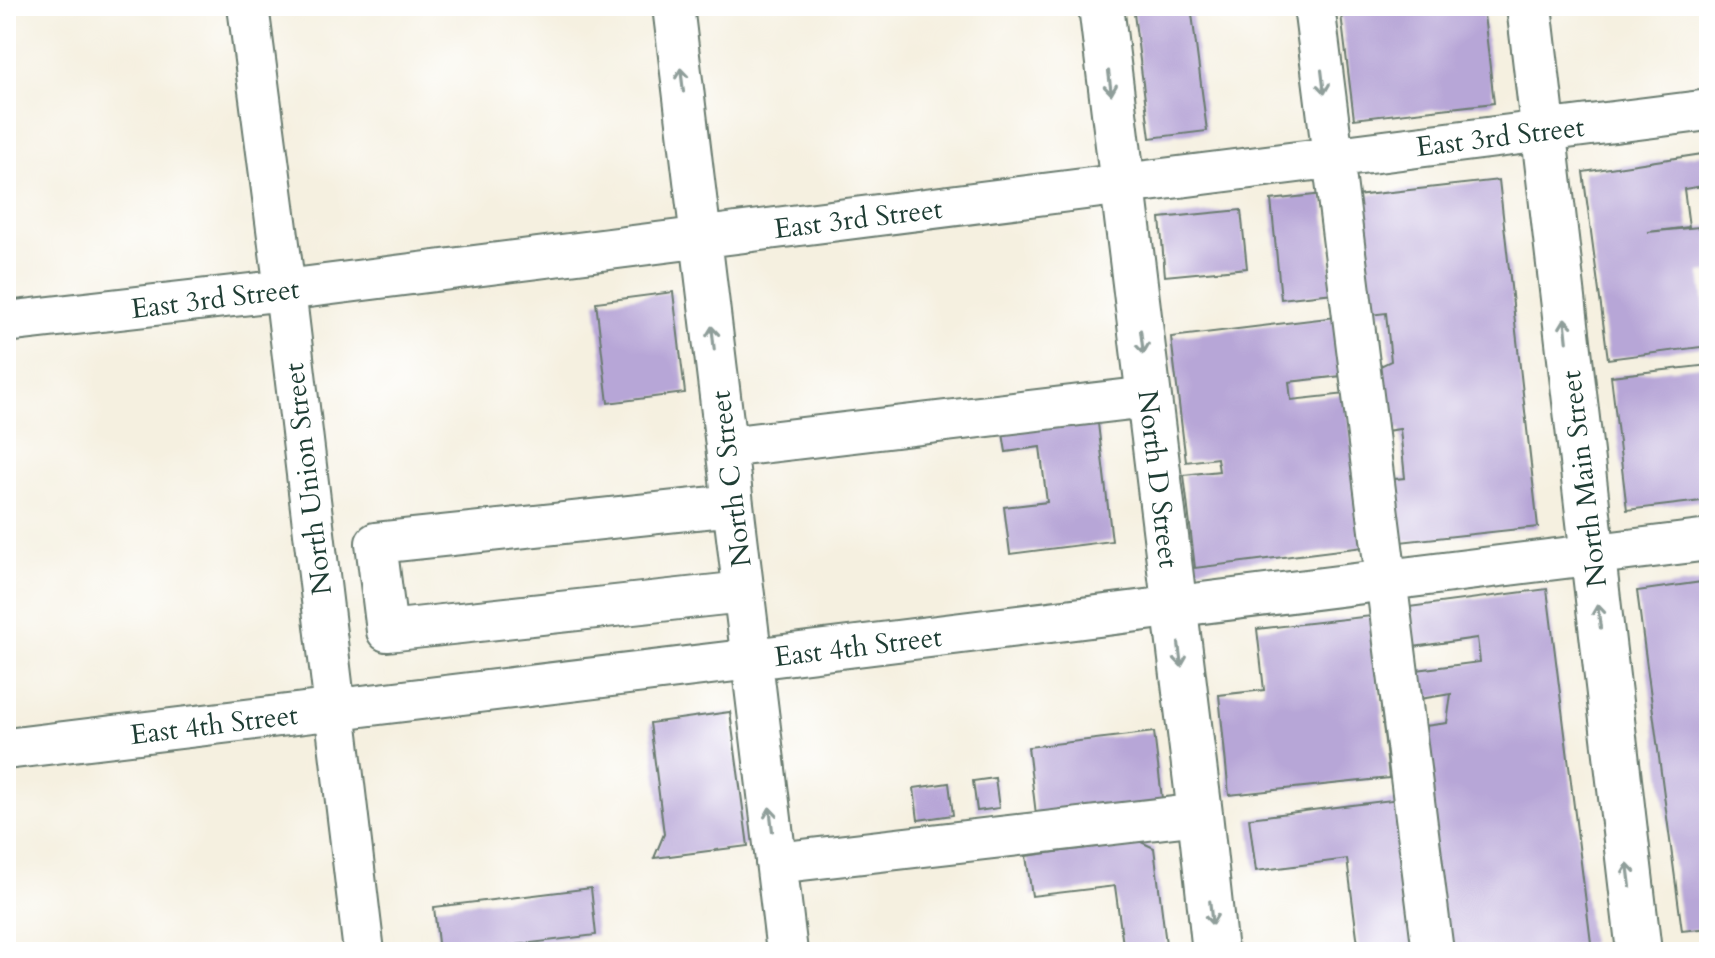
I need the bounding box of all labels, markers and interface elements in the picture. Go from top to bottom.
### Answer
one-way arrow [675,67,690,94]
one-way arrow [1316,68,1331,95]
one-way arrow [1103,70,1118,96]
street label: East 3rd Street [1414,108,1587,166]
street label: East 3rd Street [772,190,945,248]
street label: East 3rd Street [129,270,302,328]
one-way arrow [1558,318,1573,343]
one-way arrow [706,326,721,352]
one-way arrow [1134,328,1149,354]
street label: North Union Street [275,361,341,597]
street label: North Main Street [1552,368,1616,589]
street label: North C Street [701,388,761,569]
street label: North D Street [1128,388,1188,570]
one-way arrow [1591,603,1606,630]
street label: East 4th Street [772,618,944,676]
one-way arrow [1173,641,1188,668]
street label: East 4th Street [128,696,300,754]
one-way arrow [763,807,778,832]
one-way arrow [1622,862,1637,888]
one-way arrow [1204,899,1219,926]

